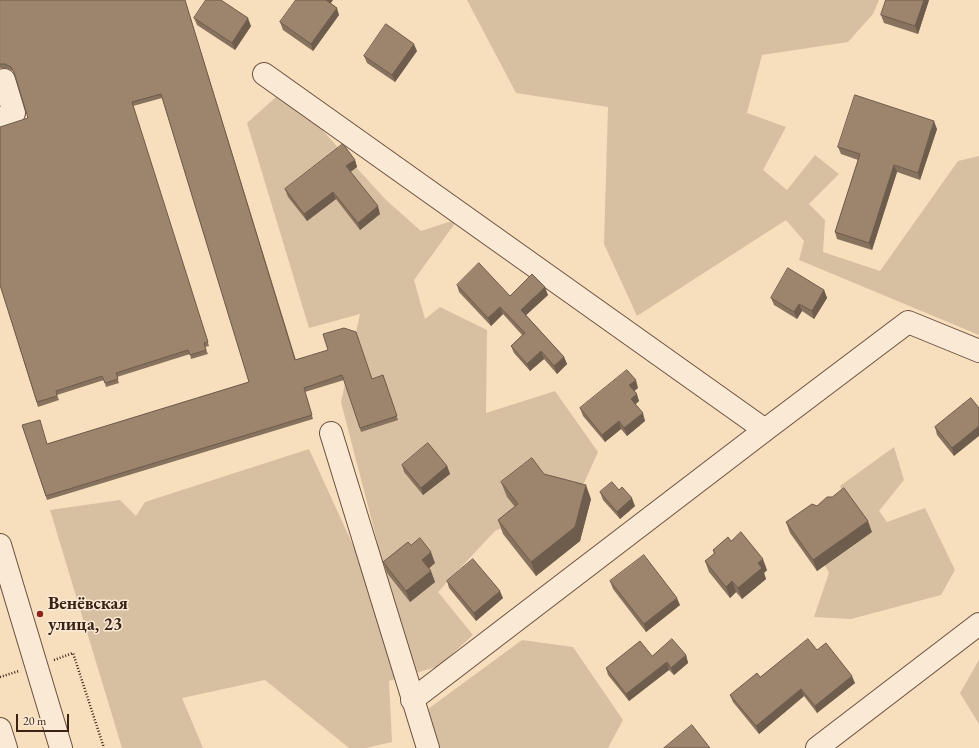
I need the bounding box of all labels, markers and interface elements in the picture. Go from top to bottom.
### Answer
place label: Венёвская улица, 23 [48,593,128,636]
marker: Венёвская улица, 23 [35,609,45,619]
scale bar [18,706,71,732]
text: 20 m [23,713,46,729]

